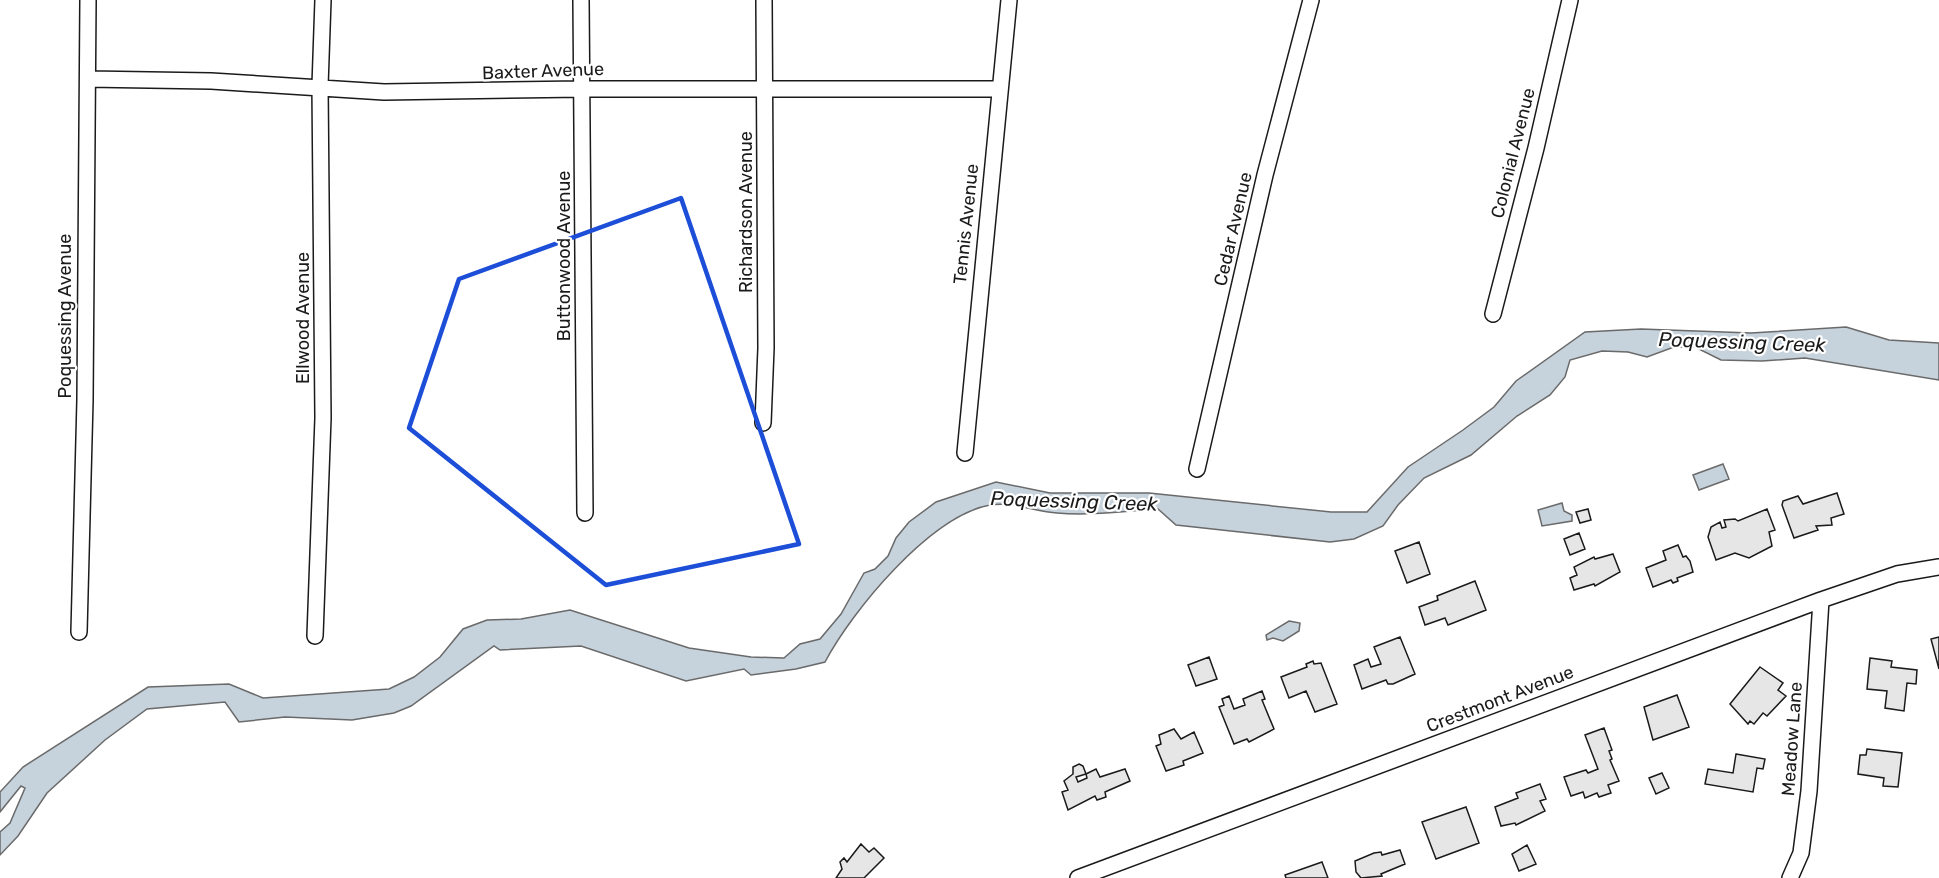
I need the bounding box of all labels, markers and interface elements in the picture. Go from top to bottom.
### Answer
street label: Baxter Avenue [482,58,604,84]
street label: Colonial Avenue [1486,86,1540,220]
street label: Richardson Avenue [735,131,757,293]
street label: Tennis Avenue [949,163,983,285]
street label: Cedar Avenue [1209,170,1257,288]
street label: Buttonwood Avenue [553,171,575,341]
street label: Poquessing Avenue [54,234,76,398]
street label: Ellwood Avenue [292,252,314,384]
water label: Poquessing Creek [1658,327,1827,357]
water label: Poquessing Creek [990,486,1159,516]
street label: Crestmont Avenue [1423,661,1577,737]
street label: Meadow Lane [1777,681,1807,797]

